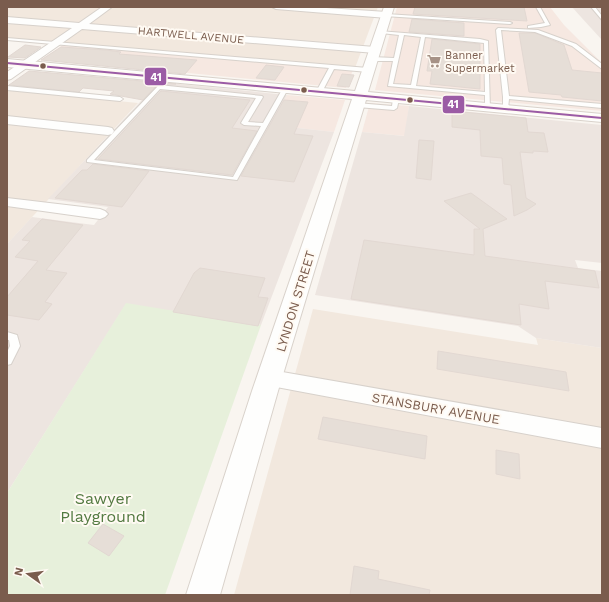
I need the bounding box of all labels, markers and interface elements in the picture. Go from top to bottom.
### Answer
street label: HARTWELL AVENUE [137,24,245,47]
place label: Banner Supermarket [445,49,515,75]
supermarket icon: Banner Supermarket [426,53,442,69]
unlabelled marker [38,61,48,71]
line badge: 41 [144,67,167,86]
text: 41 [150,71,162,84]
unlabelled marker [299,85,309,95]
unlabelled marker [405,95,415,105]
line badge: 41 [442,95,465,114]
text: 41 [447,98,459,111]
street label: LYNDON STREET [273,249,318,354]
street label: STANSBURY AVENUE [371,390,501,427]
park label: Sawyer Playground [60,489,146,526]
north arrow [8,554,48,594]
text: N [11,566,26,577]

